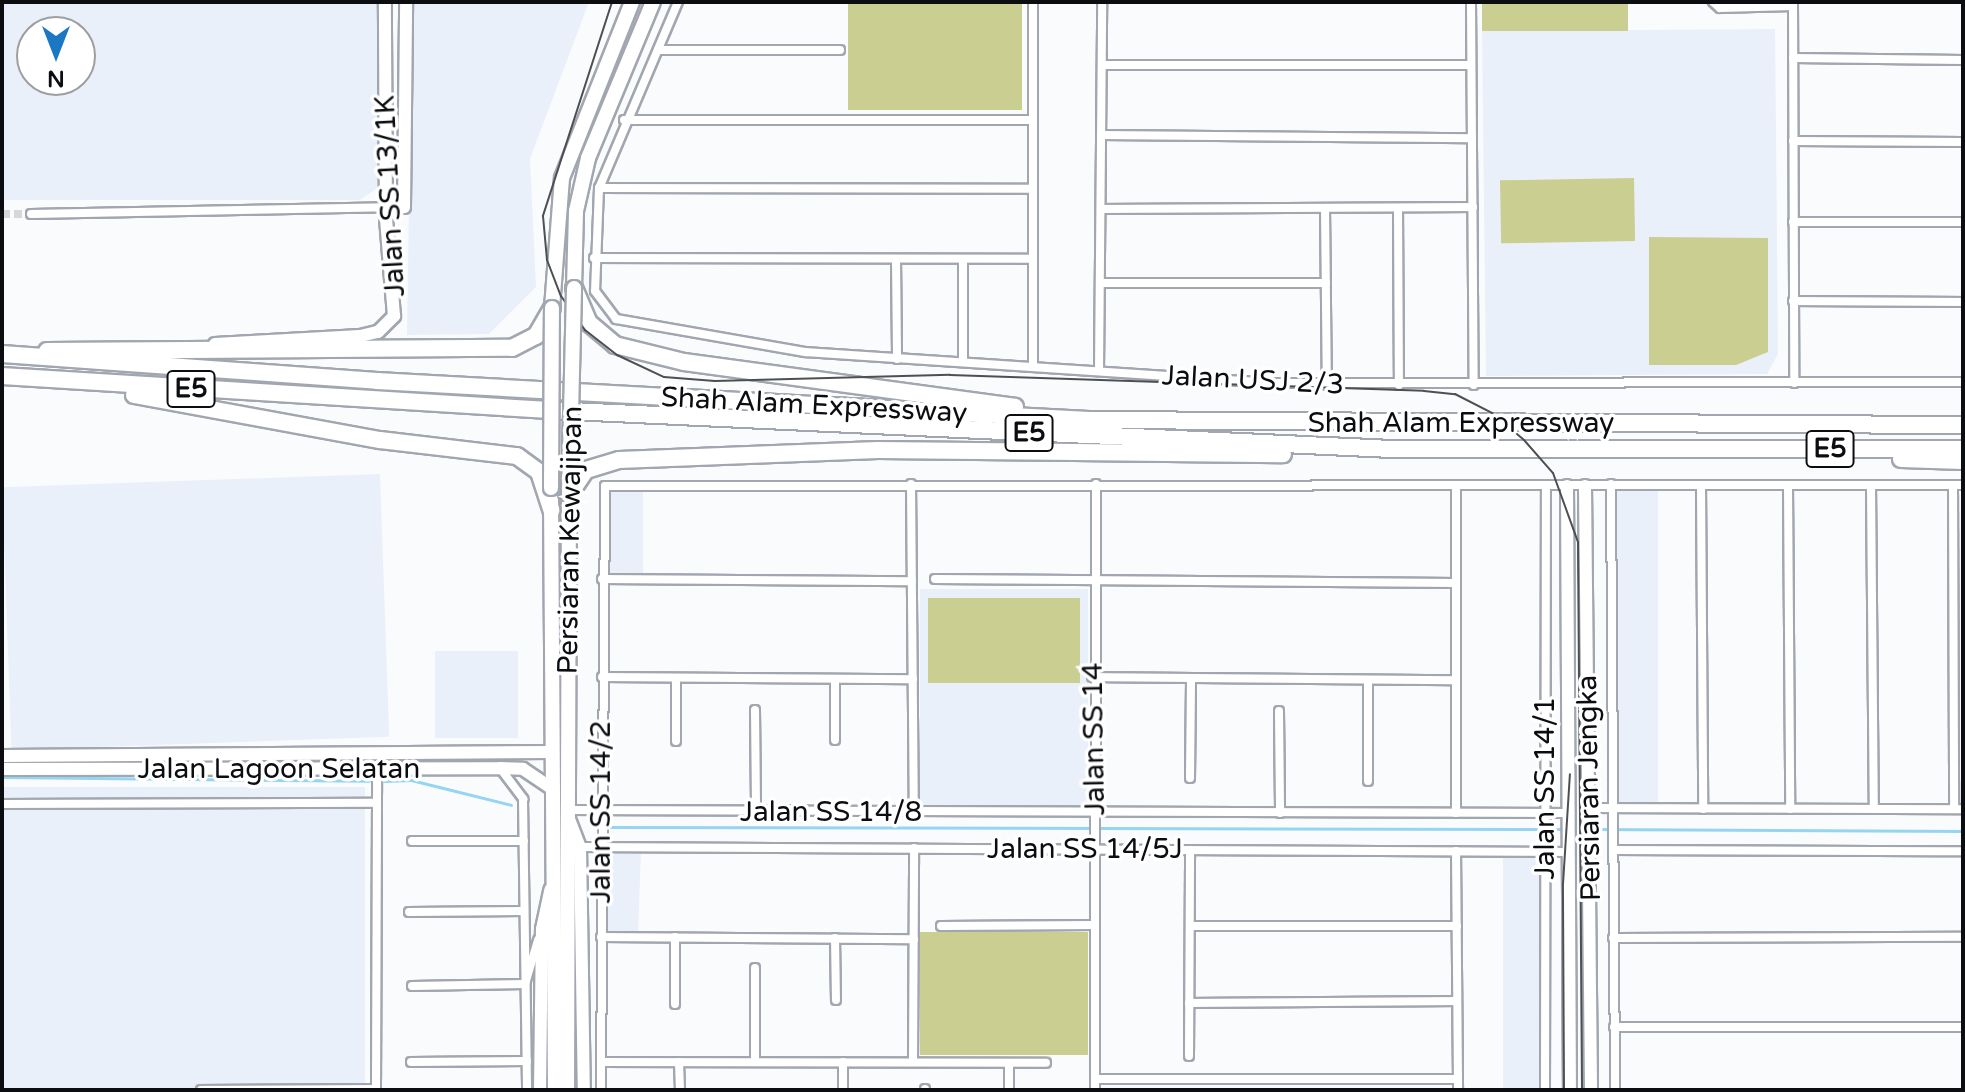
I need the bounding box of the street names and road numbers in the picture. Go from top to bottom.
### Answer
street label: Jalan SS 13/1K [368,95,412,297]
street label: Jalan USJ 2/3 [1161,358,1345,402]
road number: E5 [165,367,217,411]
street label: Shah Alam Expressway [660,380,968,430]
street label: Persiaran Kewajipan [551,405,589,675]
street label: Shah Alam Expressway [1308,406,1614,440]
road number: E5 [1003,411,1055,455]
road number: E5 [1804,427,1856,471]
street label: Jalan SS 14 [1076,662,1112,816]
street label: Persiaran Jengka [1570,675,1608,901]
street label: Jalan SS 14/1 [1528,697,1562,879]
street label: Jalan SS 14/2 [584,721,618,903]
street label: Jalan Lagoon Selatan [138,752,420,786]
street label: Jalan SS 14/8 [740,795,922,829]
street label: Jalan SS 14/5J [987,832,1183,866]

